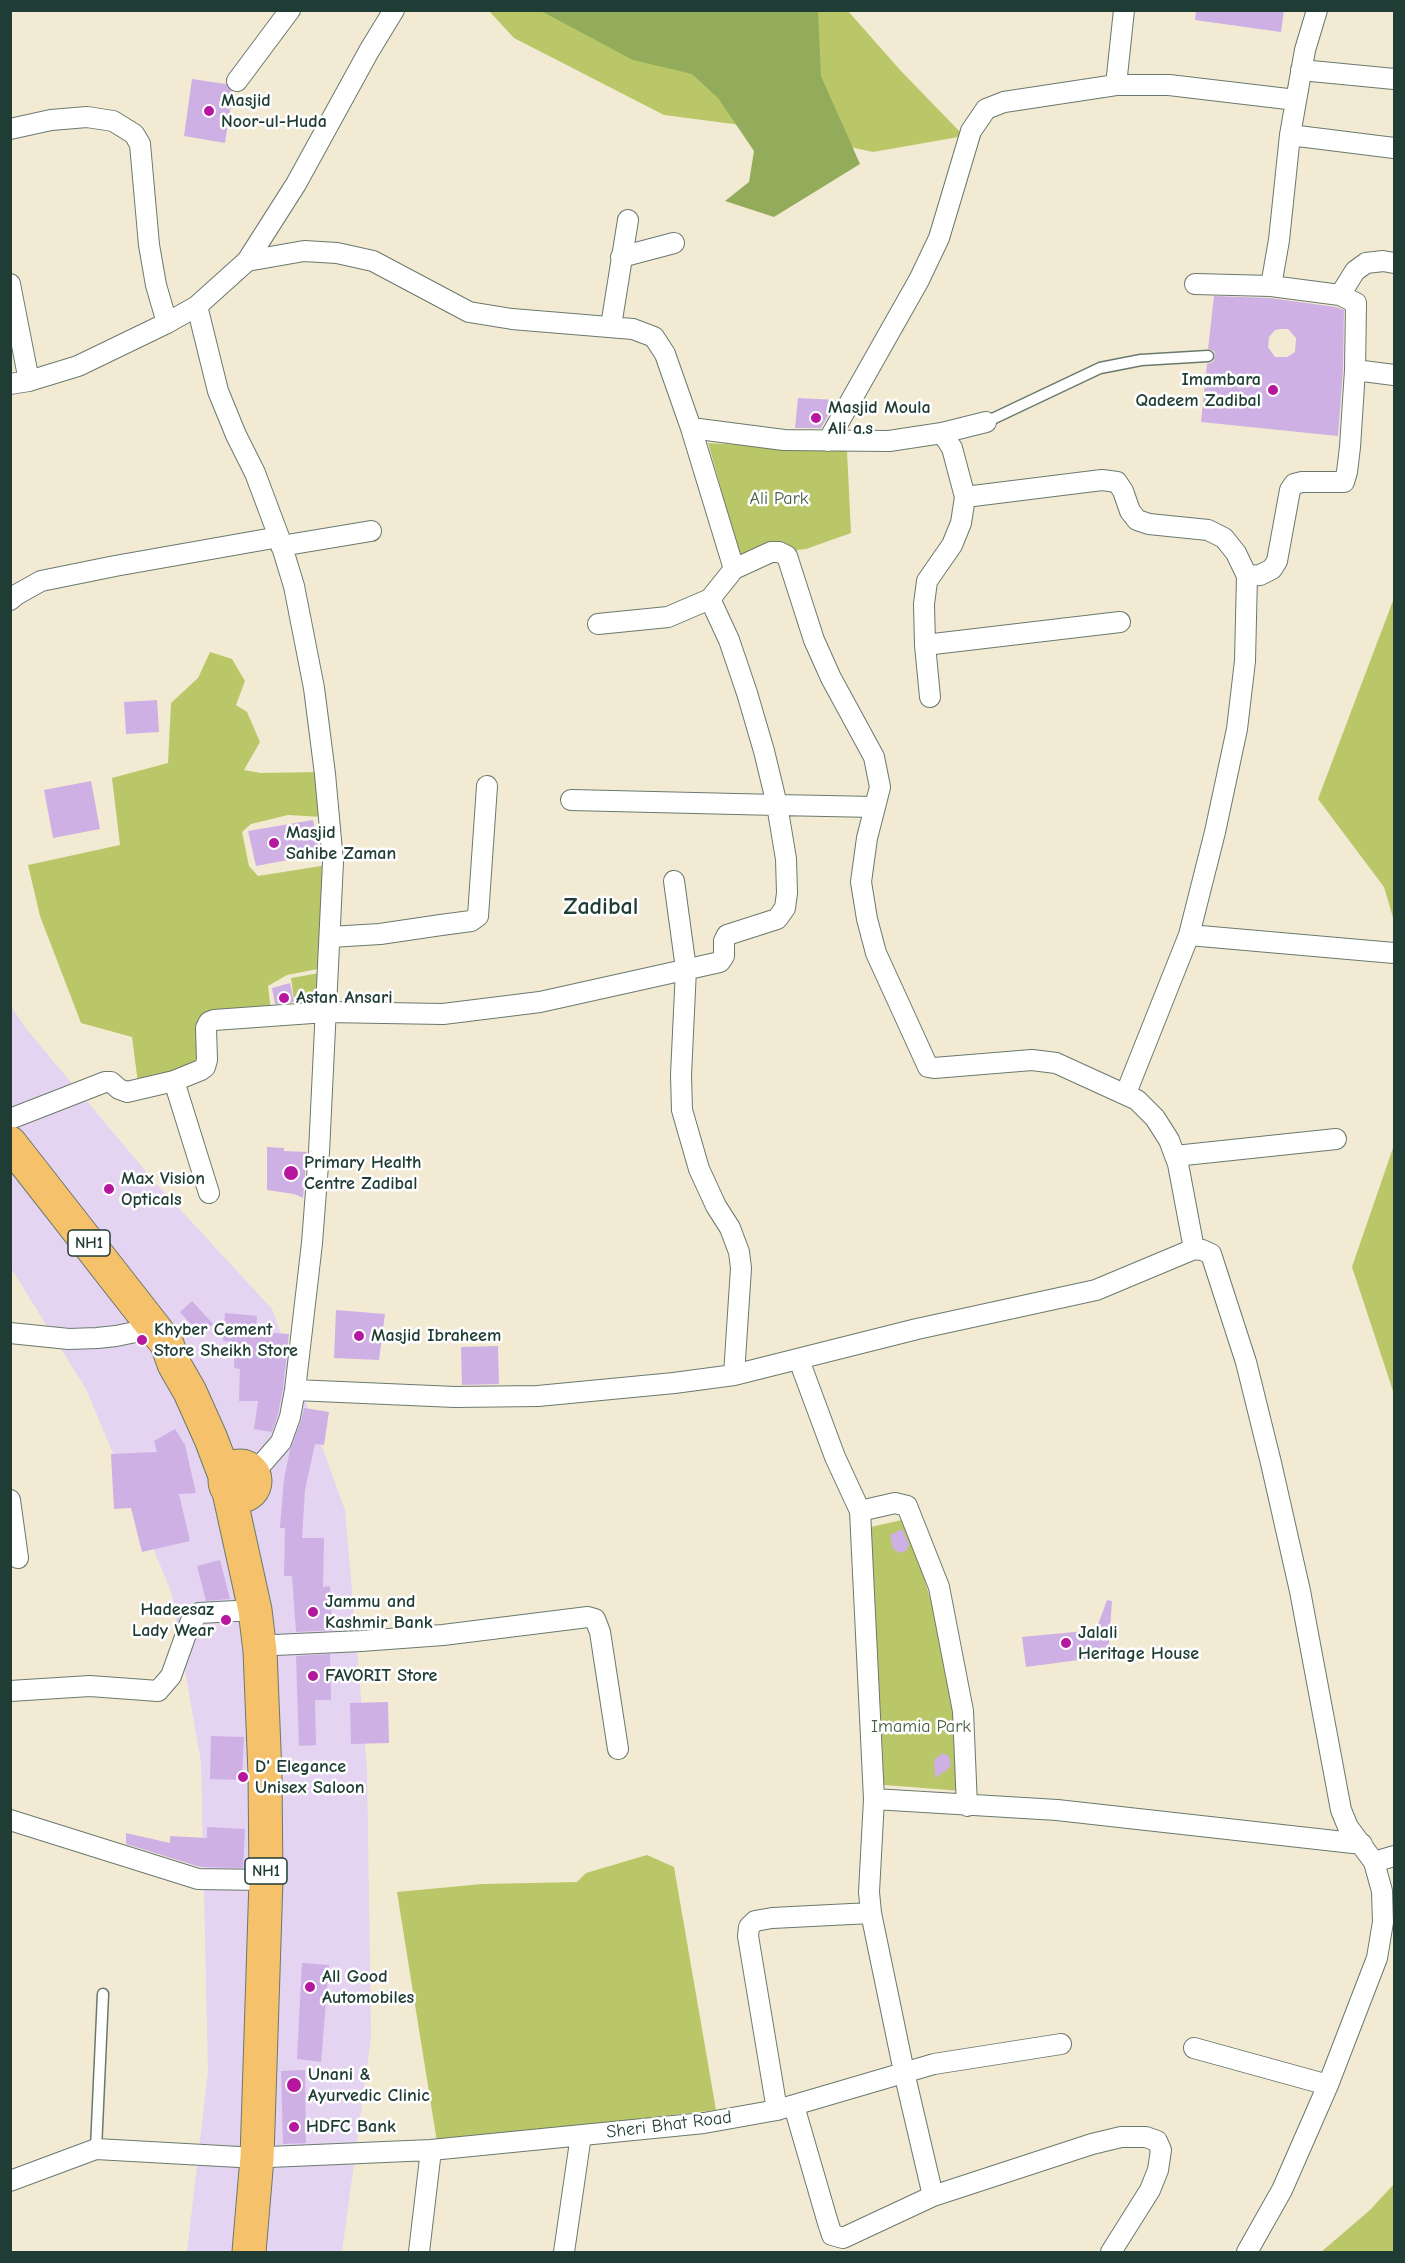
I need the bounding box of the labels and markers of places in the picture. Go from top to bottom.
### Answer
place label: Masjid Noor-ul-Huda [221,90,327,132]
marker: Masjid Noor-ul-Huda [202,104,216,118]
place label: Imambara Qadeem Zadibal [1135,369,1261,412]
marker: Imambara Qadeem Zadibal [1266,383,1280,397]
place label: Masjid Moula Ali a.s [828,397,931,440]
marker: Masjid Moula Ali a.s [809,411,823,425]
place label: Masjid Sahibe Zaman [286,822,396,864]
marker: Masjid Sahibe Zaman [267,836,281,850]
place label: Astan Ansari [296,987,393,1009]
marker: Astan Ansari [277,991,291,1005]
place label: Primary Health Centre Zadibal [304,1152,421,1194]
marker: Primary Health Centre Zadibal [282,1164,300,1182]
place label: Max Vision Opticals [121,1168,205,1210]
marker: Max Vision Opticals [102,1182,116,1196]
place label: Khyber Cement Store Sheikh Store [154,1319,298,1362]
place label: Masjid Ibraheem [371,1325,501,1347]
marker: Masjid Ibraheem [352,1329,366,1343]
marker: Khyber Cement Store Sheikh Store [135,1333,149,1347]
place label: Jammu and Kashmir Bank [325,1591,432,1634]
place label: Hadeesaz Lady Wear [132,1599,214,1642]
marker: Jammu and Kashmir Bank [306,1605,320,1619]
marker: Hadeesaz Lady Wear [219,1613,233,1627]
place label: Jalali Heritage House [1078,1622,1199,1664]
marker: Jalali Heritage House [1059,1636,1073,1650]
place label: FAVORIT Store [325,1665,437,1687]
marker: FAVORIT Store [306,1669,320,1683]
place label: D' Elegance Unisex Saloon [255,1756,365,1798]
marker: D' Elegance Unisex Saloon [236,1770,250,1784]
place label: All Good Automobiles [322,1966,414,2008]
marker: All Good Automobiles [303,1980,317,1994]
place label: Unani & Ayurvedic Clinic [308,2064,430,2106]
marker: Unani & Ayurvedic Clinic [285,2076,303,2094]
place label: HDFC Bank [306,2116,396,2138]
marker: HDFC Bank [287,2120,301,2134]

